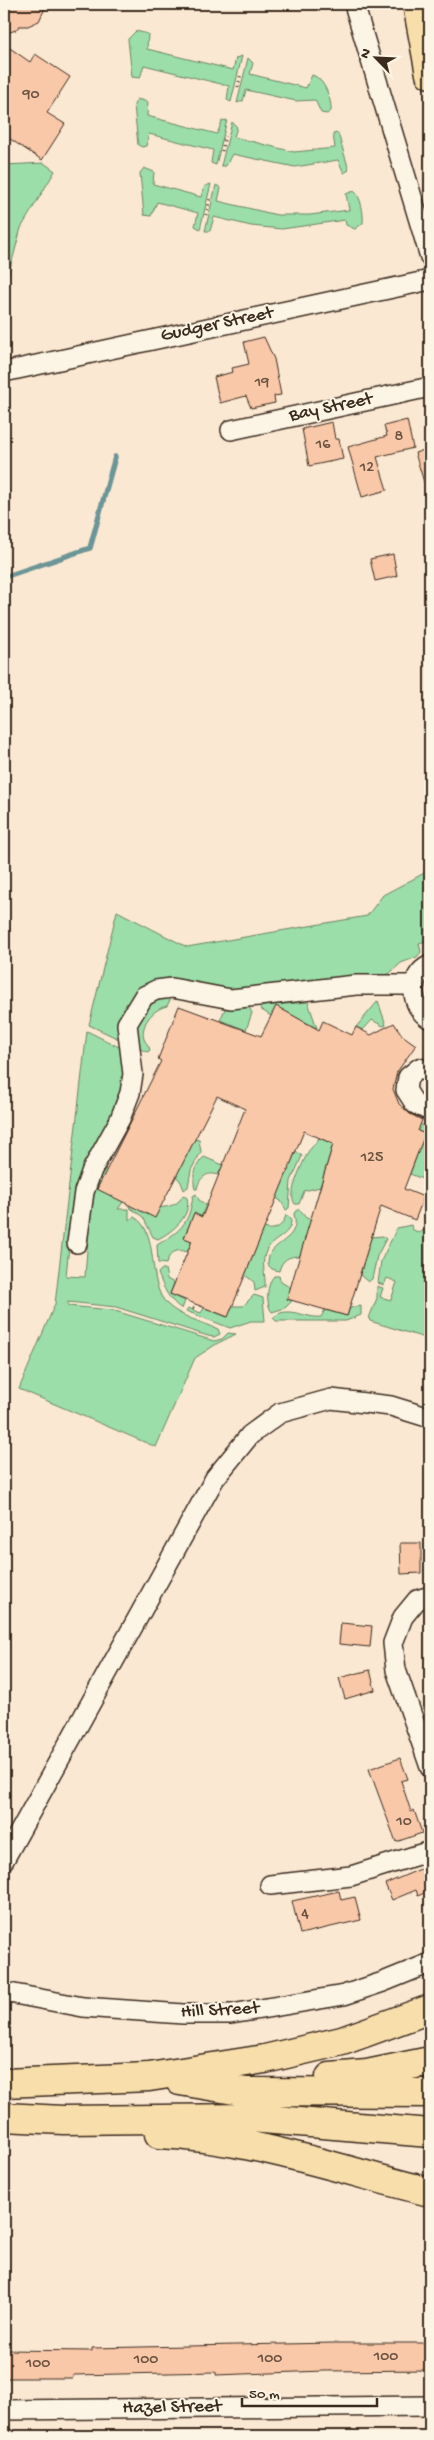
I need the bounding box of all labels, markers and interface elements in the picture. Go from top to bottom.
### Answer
north arrow [352,32,402,82]
text: N [357,46,376,61]
house number: 90 [21,86,40,105]
street label: Gudger Street [159,301,278,348]
house number: 19 [254,374,269,393]
street label: Bay Street [286,387,377,428]
house number: 8 [395,428,404,447]
house number: 16 [315,436,331,455]
house number: 12 [359,459,374,478]
house number: 125 [360,1149,383,1168]
house number: 10 [395,1813,412,1832]
house number: 4 [301,1906,309,1925]
street label: Hill Street [180,1997,262,2025]
house number: 100 [373,2348,398,2367]
house number: 100 [257,2350,282,2369]
house number: 100 [133,2351,158,2370]
house number: 100 [25,2355,50,2374]
scale bar [242,2375,376,2407]
text: 50 m [249,2386,280,2404]
street label: Hazel Street [122,2396,224,2420]

